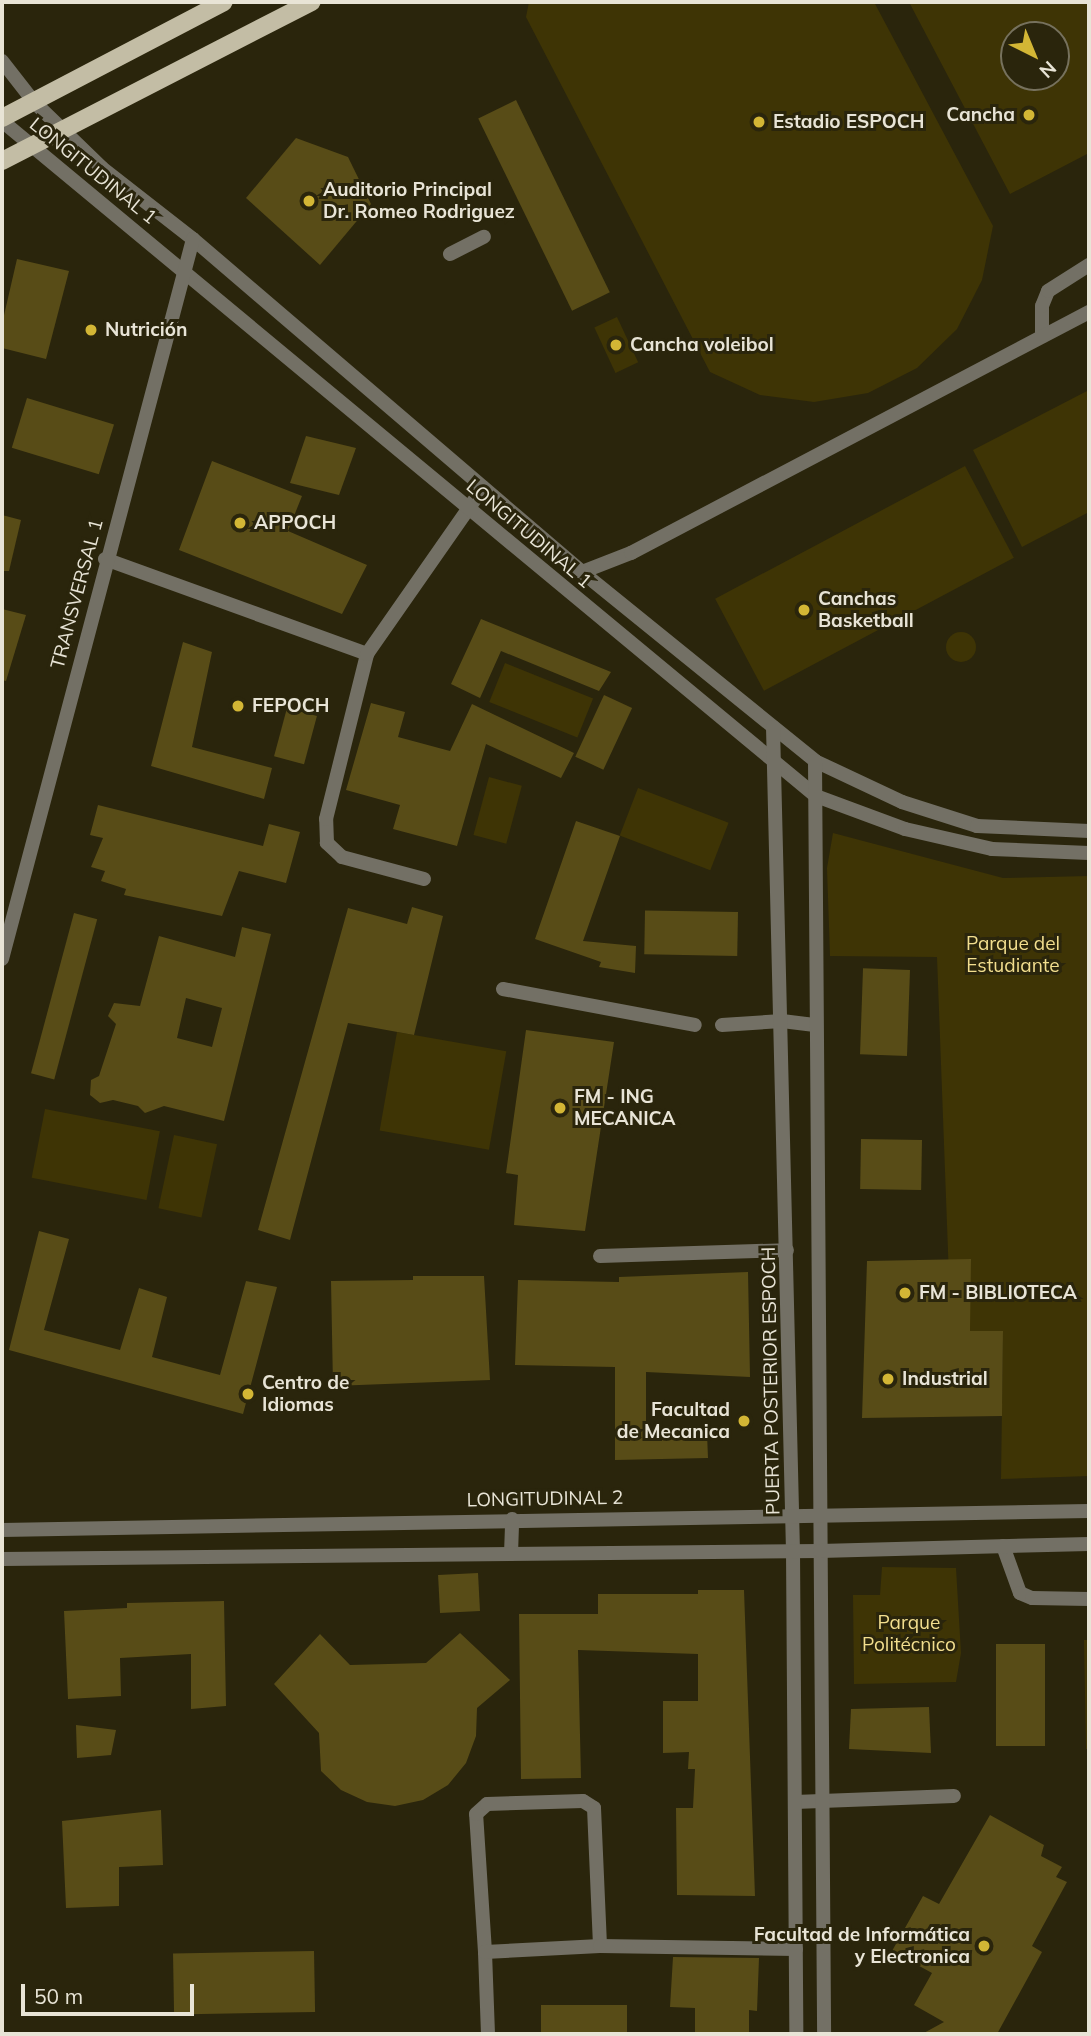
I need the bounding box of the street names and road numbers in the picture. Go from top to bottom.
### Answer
street label: LONGITUDINAL 1 [25,113,161,229]
street label: LONGITUDINAL 1 [462,475,596,593]
street label: TRANSVERSAL 1 [46,517,108,671]
street label: PUERTA POSTERIOR ESPOCH [757,1247,785,1515]
street label: LONGITUDINAL 2 [466,1486,624,1512]

